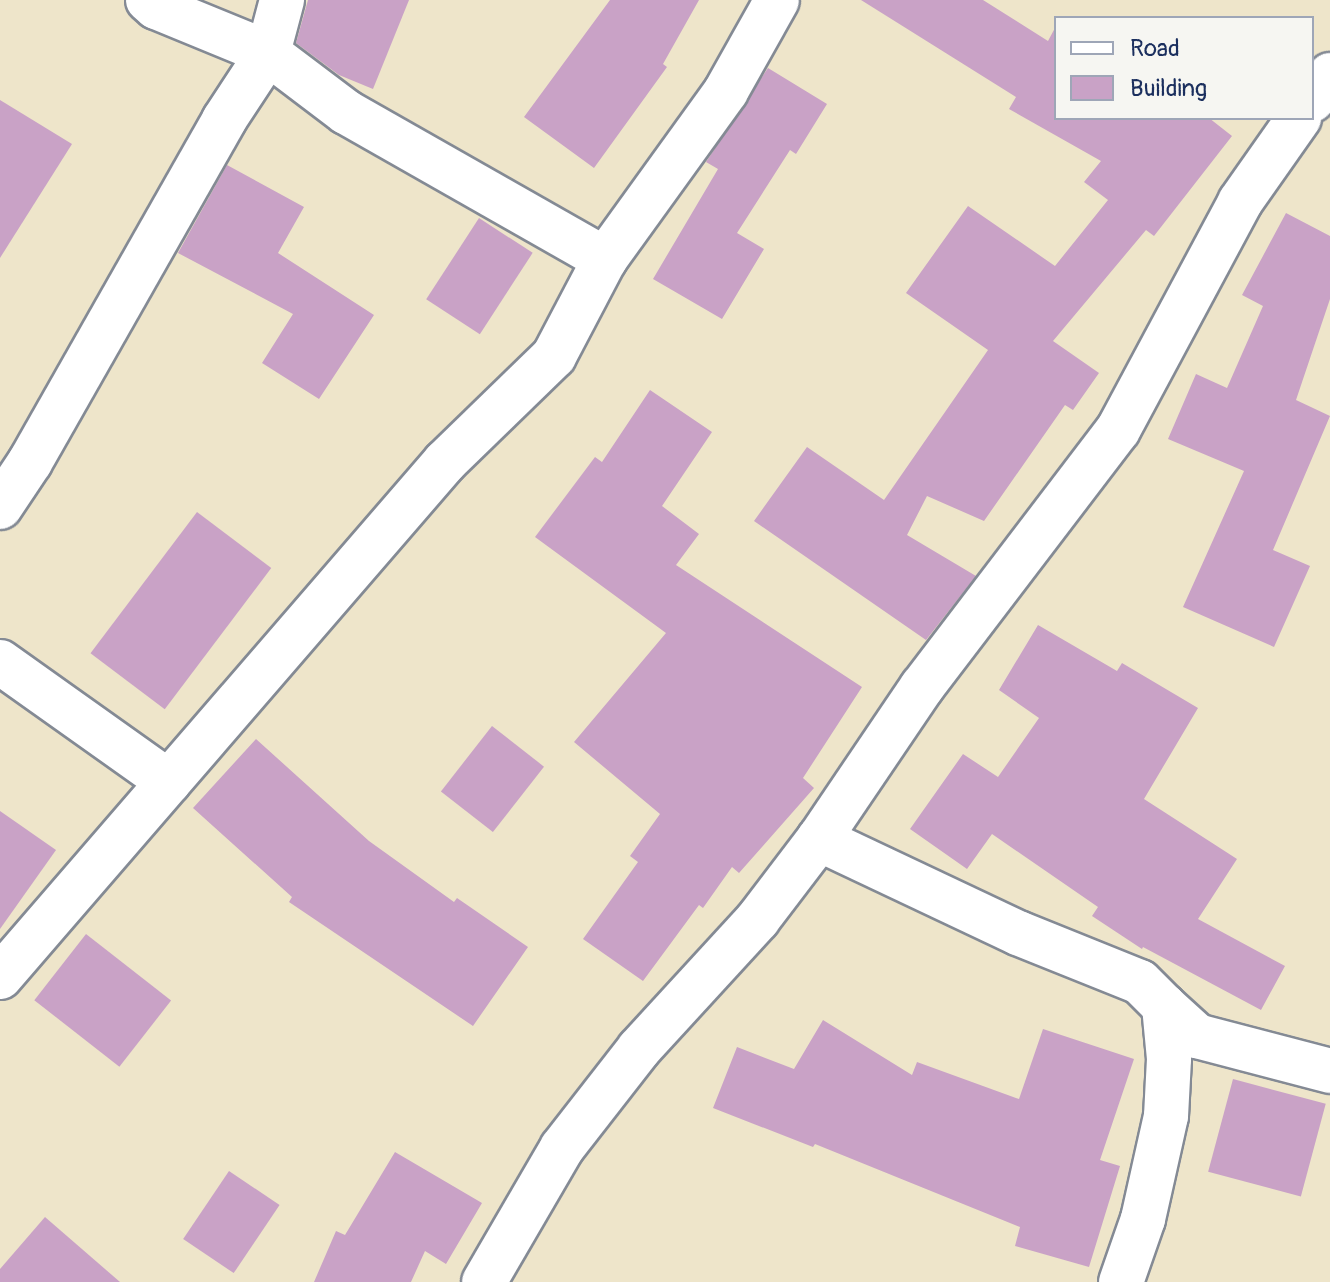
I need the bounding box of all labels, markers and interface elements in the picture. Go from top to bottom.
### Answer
legend [1054,16,1314,120]
text: Road [1130,34,1180,63]
text: Building [1130,74,1207,103]

